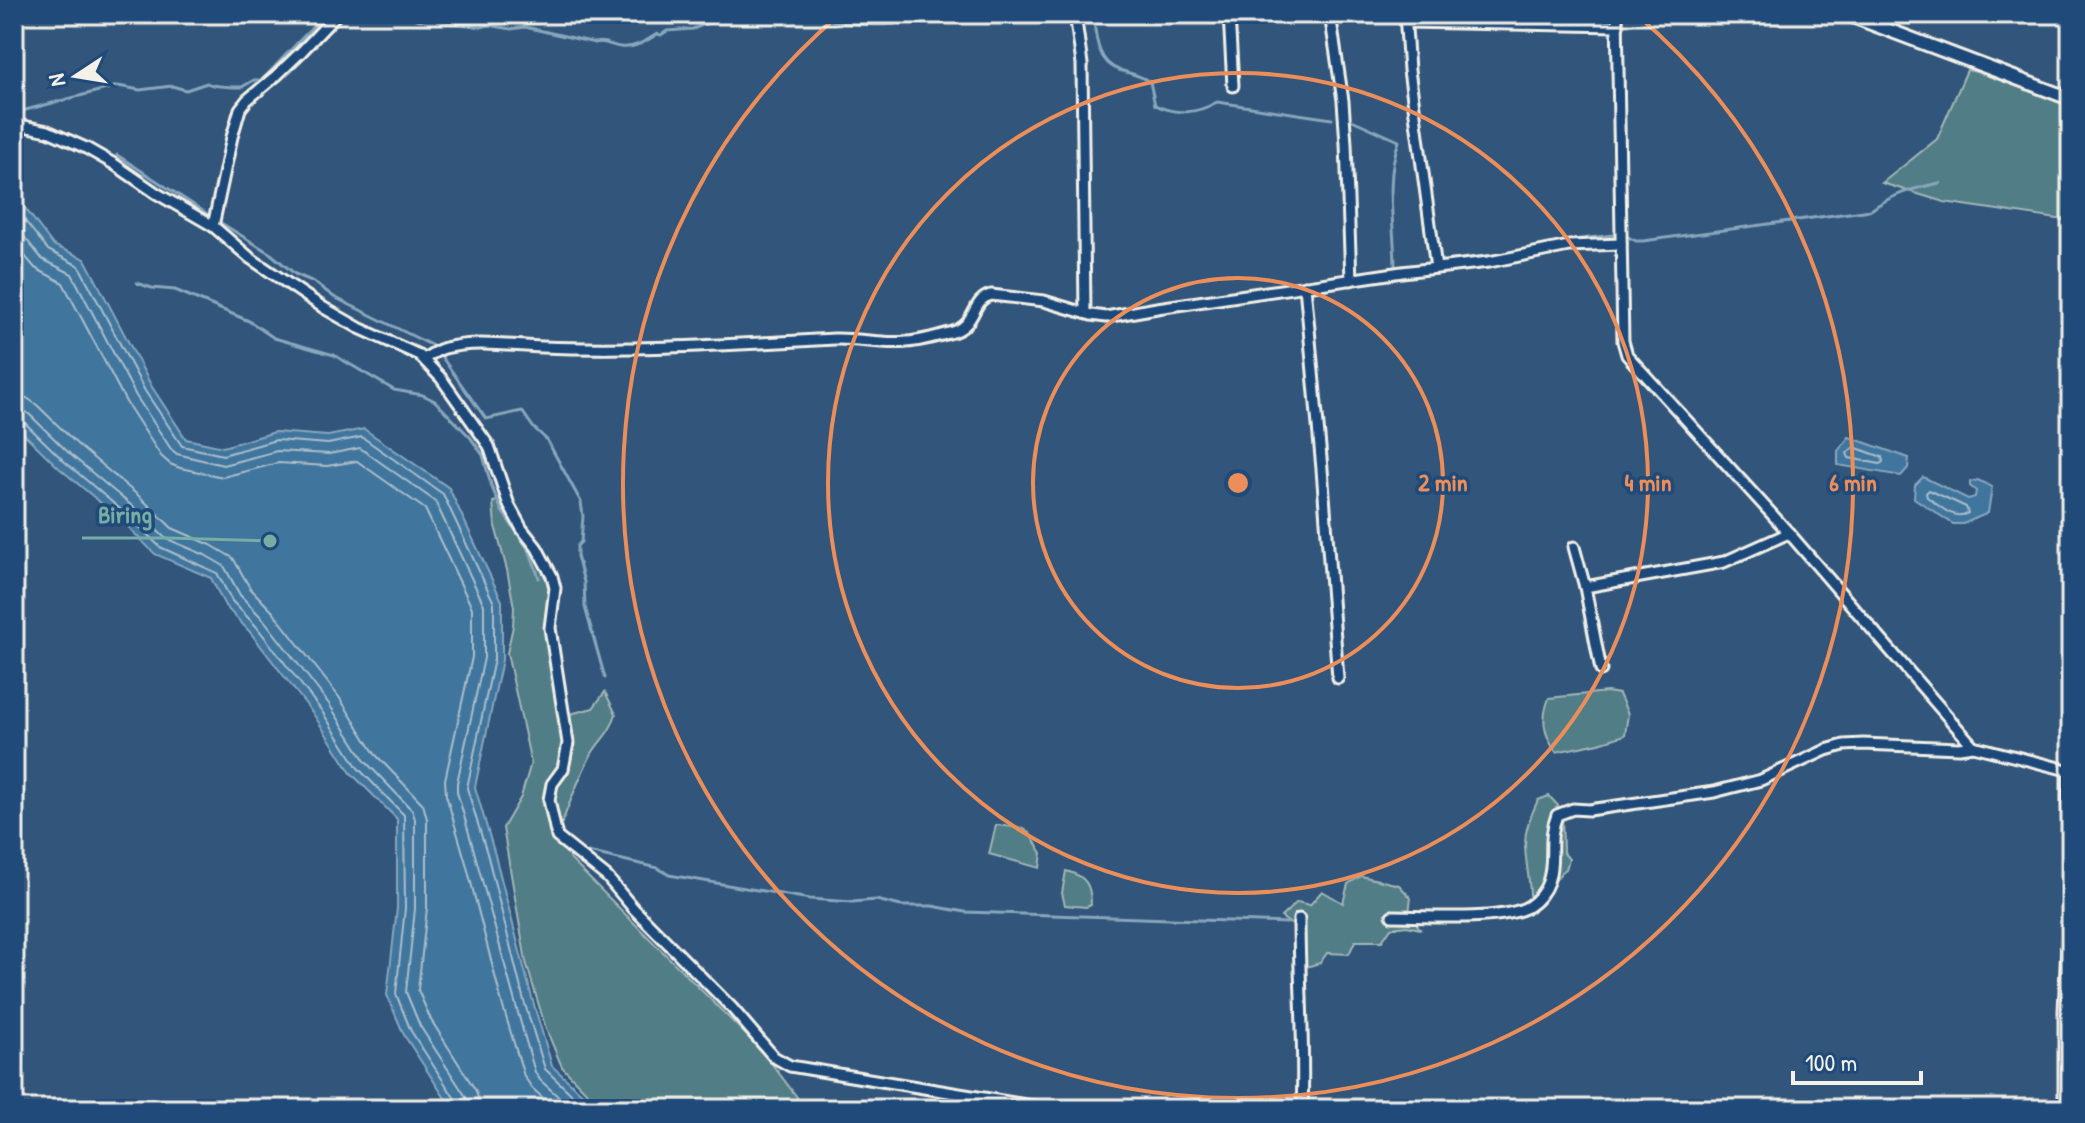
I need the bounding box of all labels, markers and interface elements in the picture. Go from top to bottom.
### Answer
north arrow [36,36,116,116]
text: N [40,71,72,89]
text: 2 min [1418,466,1468,498]
text: 4 min [1624,466,1672,498]
text: 6 min [1829,466,1877,498]
centre of rings [1224,469,1252,497]
callout: Biring [82,490,168,538]
text: Biring [98,498,152,531]
scale bar [1793,1035,1921,1085]
text: 100 m [1805,1046,1857,1078]

